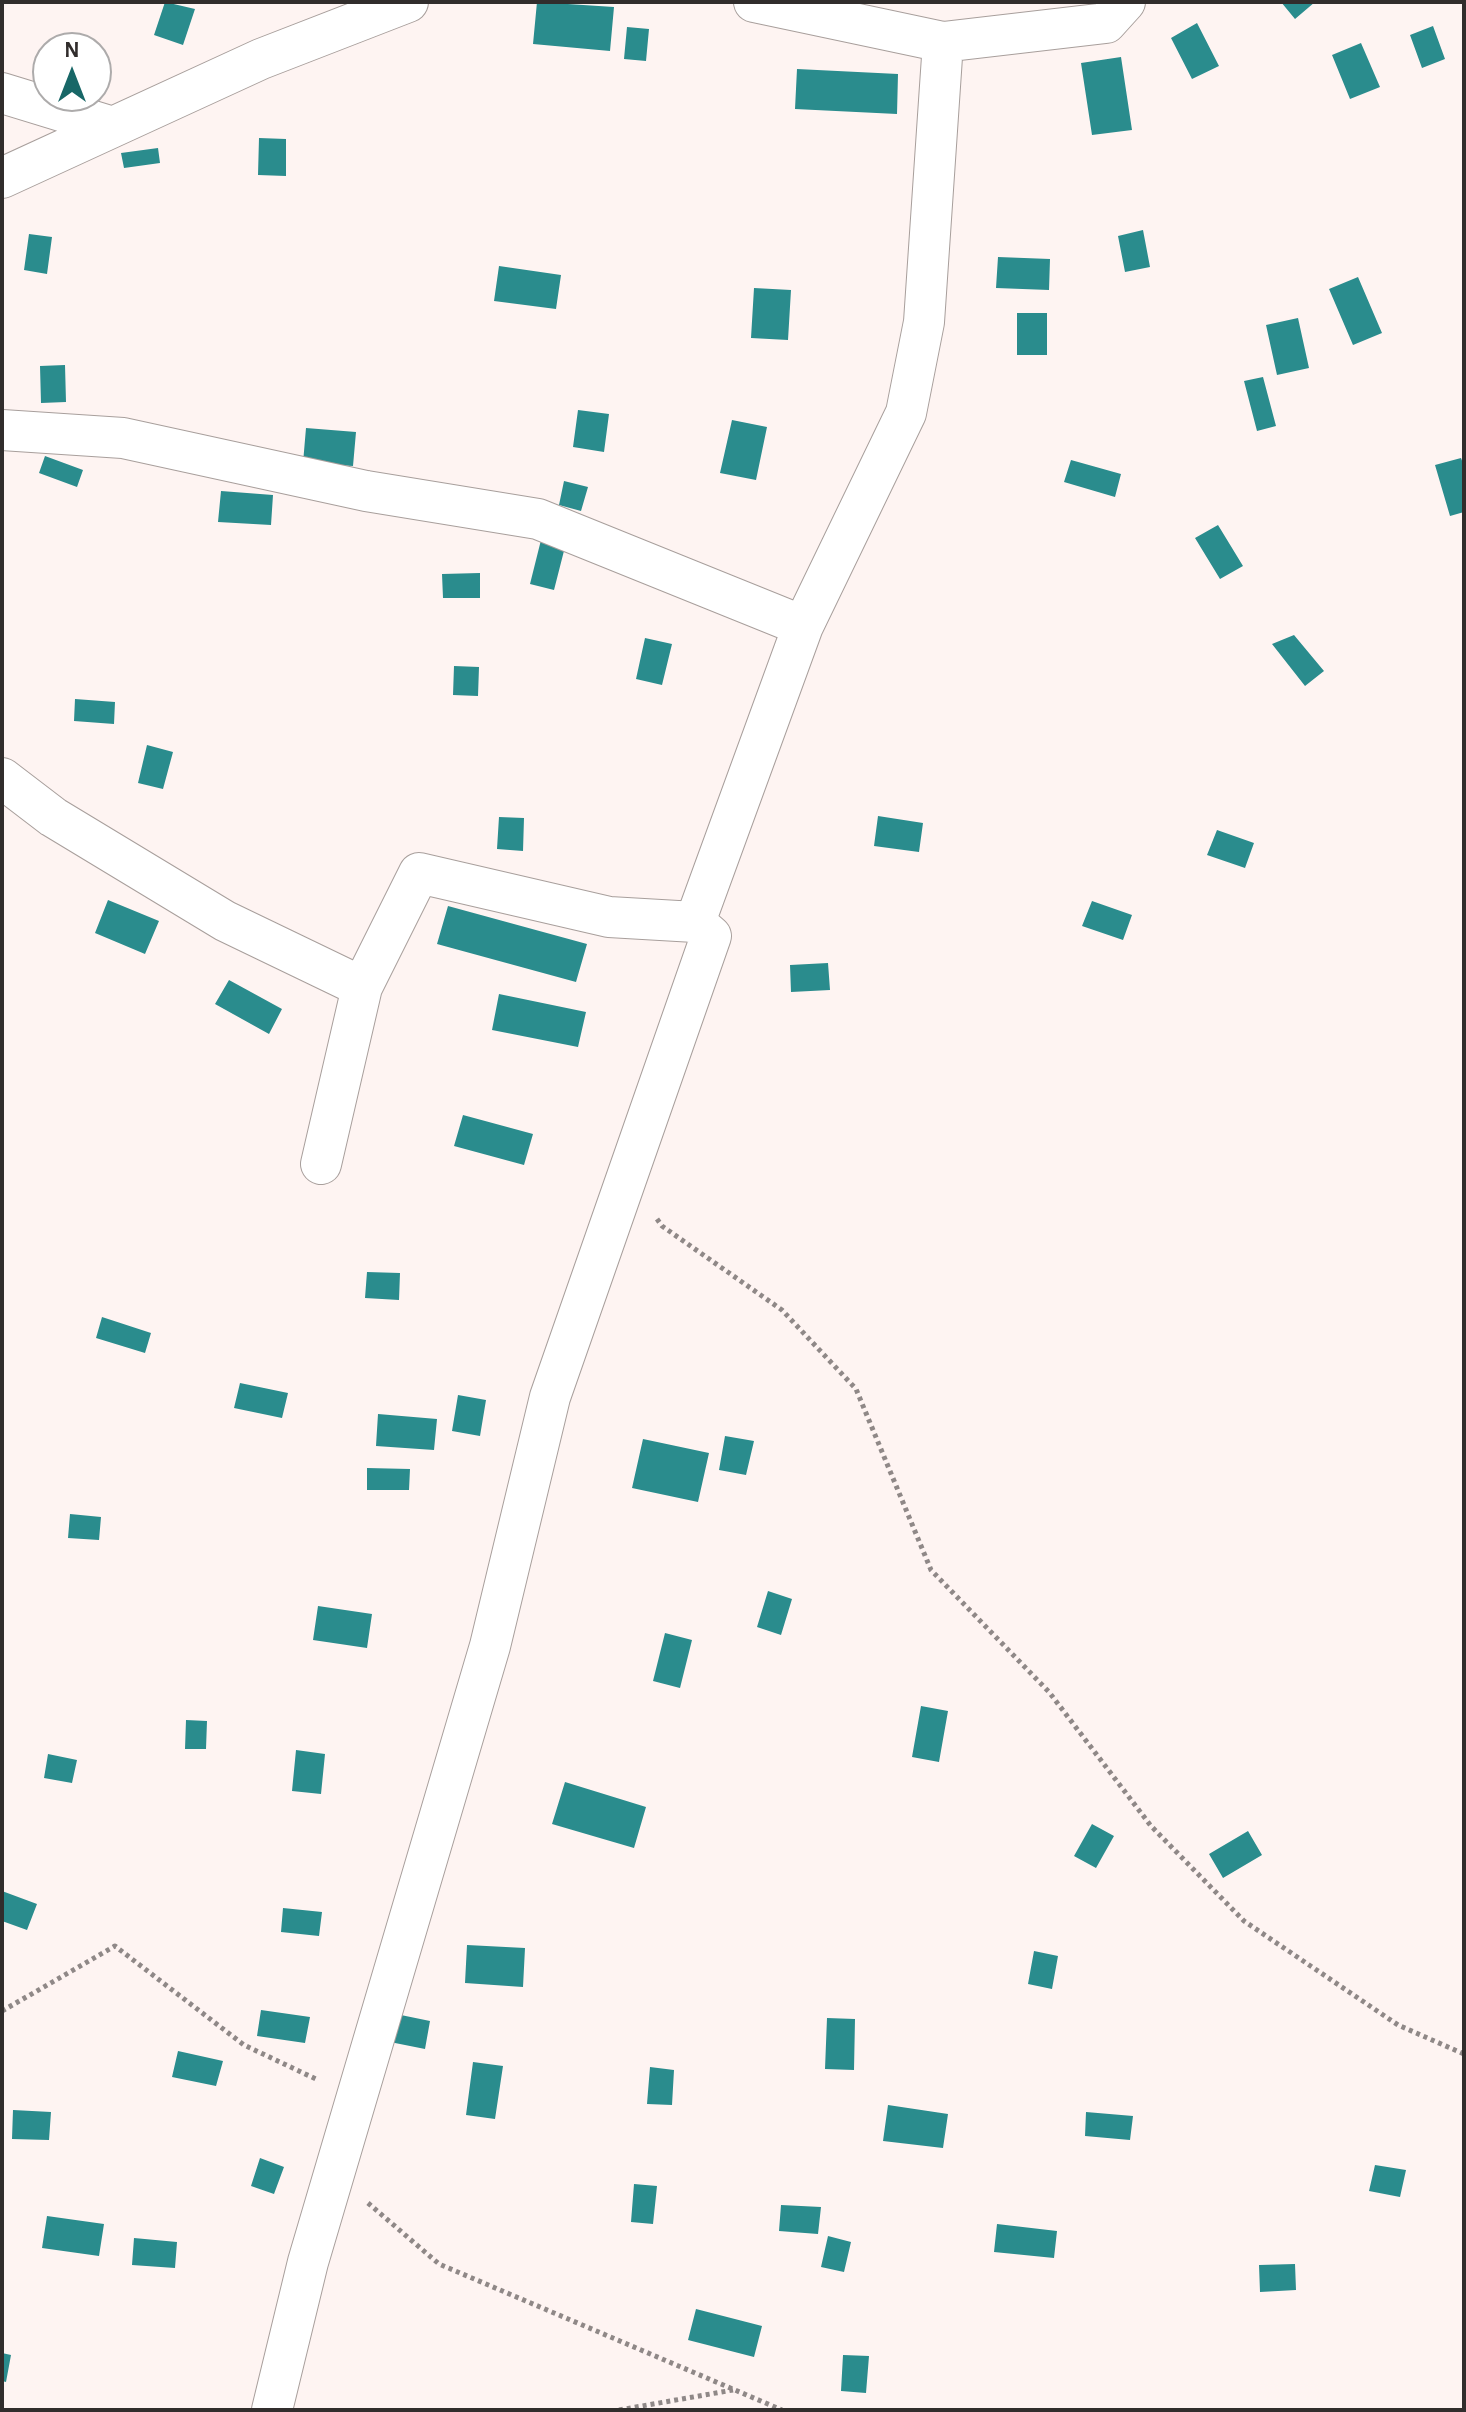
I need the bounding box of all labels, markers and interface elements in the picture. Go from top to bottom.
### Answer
north arrow [32,32,112,112]
text: N [64,39,80,61]

